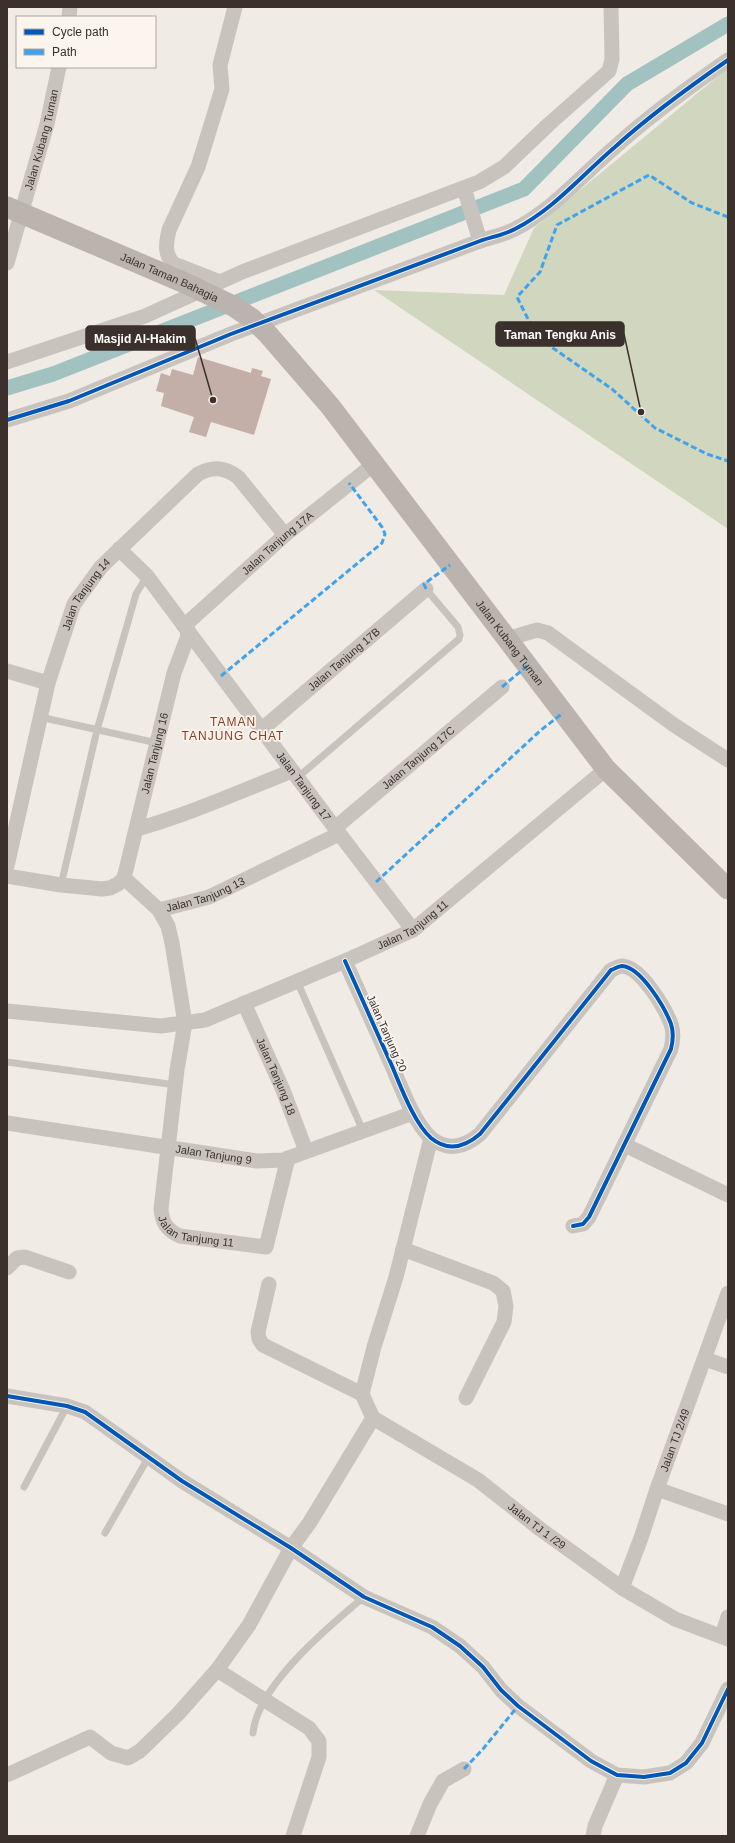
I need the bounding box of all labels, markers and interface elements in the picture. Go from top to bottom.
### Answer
legend [16,16,156,68]
text: Cycle path [52,25,109,39]
text: Path [52,45,77,59]
street label: Jalan Kubang Tuman [22,88,60,192]
street label: Jalan Taman Bahagia [119,250,221,304]
callout: Taman Tengku Anis [496,322,624,346]
callout: Masjid Al-Hakim [86,326,195,350]
text: Taman Tengku Anis [504,328,616,342]
text: Masjid Al-Hakim [94,332,186,346]
street label: Jalan Tanjung 17A [239,509,316,577]
street label: Jalan Tanjung 14 [60,556,112,632]
street label: Jalan Kubang Tuman [474,598,546,688]
street label: Jalan Tanjung 17B [306,625,382,693]
street label: Jalan Tanjung 16 [139,711,170,795]
district label: TAMAN TANJUNG CHAT [182,715,284,743]
street label: Jalan Tanjung 17C [380,724,457,792]
street label: Jalan Tanjung 17 [274,749,333,823]
street label: Jalan Tanjung 13 [165,875,247,914]
street label: Jalan Tanjung 11 [375,898,450,952]
street label: Jalan Tanjung 20 [365,993,409,1073]
street label: Jalan Tanjung 18 [254,1036,298,1117]
street label: Jalan Tanjung 9 [175,1143,253,1166]
street label: Jalan Tanjung 11 [156,1214,235,1249]
street label: Jalan TJ 2/49 [658,1407,692,1473]
street label: Jalan TJ 1 /29 [506,1500,568,1551]

